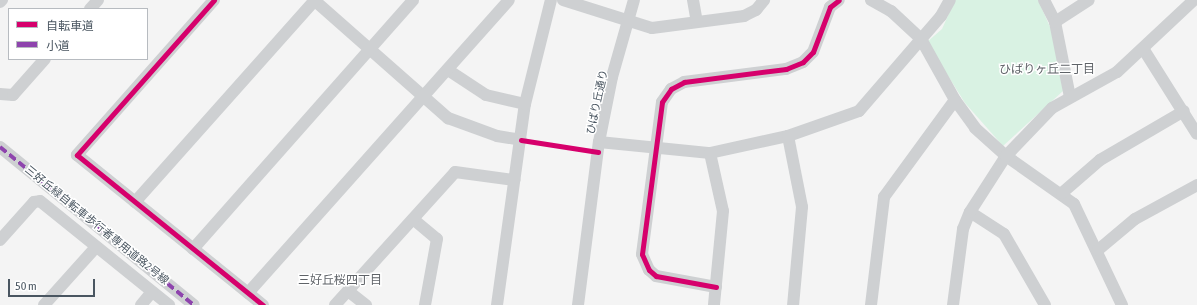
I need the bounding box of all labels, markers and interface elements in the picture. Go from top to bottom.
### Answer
legend [8,8,148,60]
text: 自転車道 [46,19,94,33]
text: 小道 [46,39,70,53]
district label: ひばりヶ丘二丁目 [999,63,1095,77]
street label: ひばり丘通り [584,68,610,136]
street label: 三好丘緑自転車歩行者専用道路2号線 [22,163,172,287]
scale bar [10,271,97,297]
district label: 三好丘桜四丁目 [298,274,382,288]
text: 50 m [15,279,37,293]

